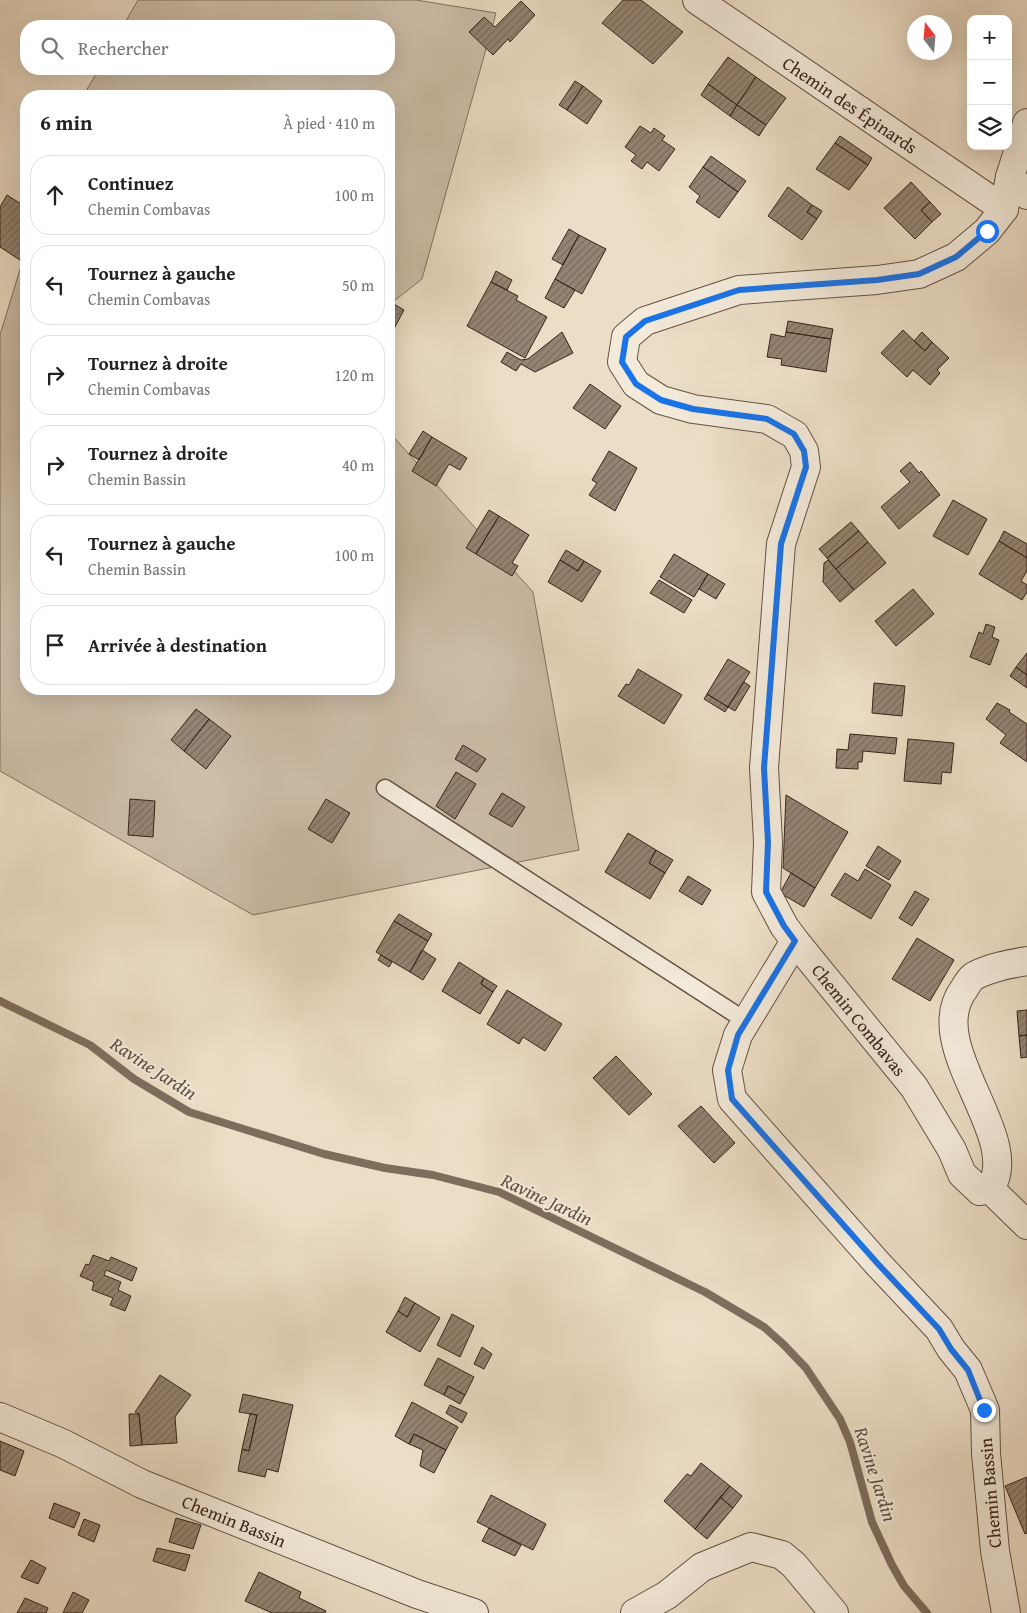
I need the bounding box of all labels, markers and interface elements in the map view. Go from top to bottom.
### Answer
north arrow [907,15,952,60]
map controls [967,15,1012,150]
button: + [967,15,1012,60]
search box [20,20,395,75]
icon: search [38,34,66,62]
text: Rechercher [78,34,169,62]
street label: Chemin des Épinards [777,50,923,160]
button: − [967,60,1012,105]
button: layers [967,105,1012,150]
text: 6 min [40,107,92,138]
text: À pied · 410 m [283,111,375,135]
text: Continuez [88,169,174,197]
icon: ahead [41,181,69,209]
text: 100 m [334,183,374,207]
text: Chemin Combavas [88,197,210,221]
route start [976,220,999,243]
text: Tournez à gauche [88,259,236,287]
icon: left [41,271,69,299]
text: 50 m [342,273,374,297]
text: Chemin Combavas [88,287,210,311]
text: Tournez à droite [88,349,228,377]
icon: right [41,361,69,389]
text: 120 m [334,363,374,387]
text: Chemin Combavas [88,377,210,401]
text: Tournez à droite [88,439,228,467]
icon: right [41,451,69,479]
text: 40 m [342,453,374,477]
text: Chemin Bassin [88,467,186,491]
text: Tournez à gauche [88,529,236,557]
icon: left [41,541,69,569]
text: 100 m [334,543,374,567]
text: Chemin Bassin [88,557,186,581]
icon: arrive [41,631,69,659]
text: Arrivée à destination [88,631,267,659]
street label: Chemin Combavas [805,958,913,1082]
water label: Ravine Jardin [104,1029,203,1107]
water label: Ravine Jardin [496,1165,598,1233]
route end [973,1399,996,1422]
water label: Ravine Jardin [847,1422,905,1525]
street label: Chemin Bassin [972,1437,1008,1549]
street label: Chemin Bassin [178,1488,290,1554]

